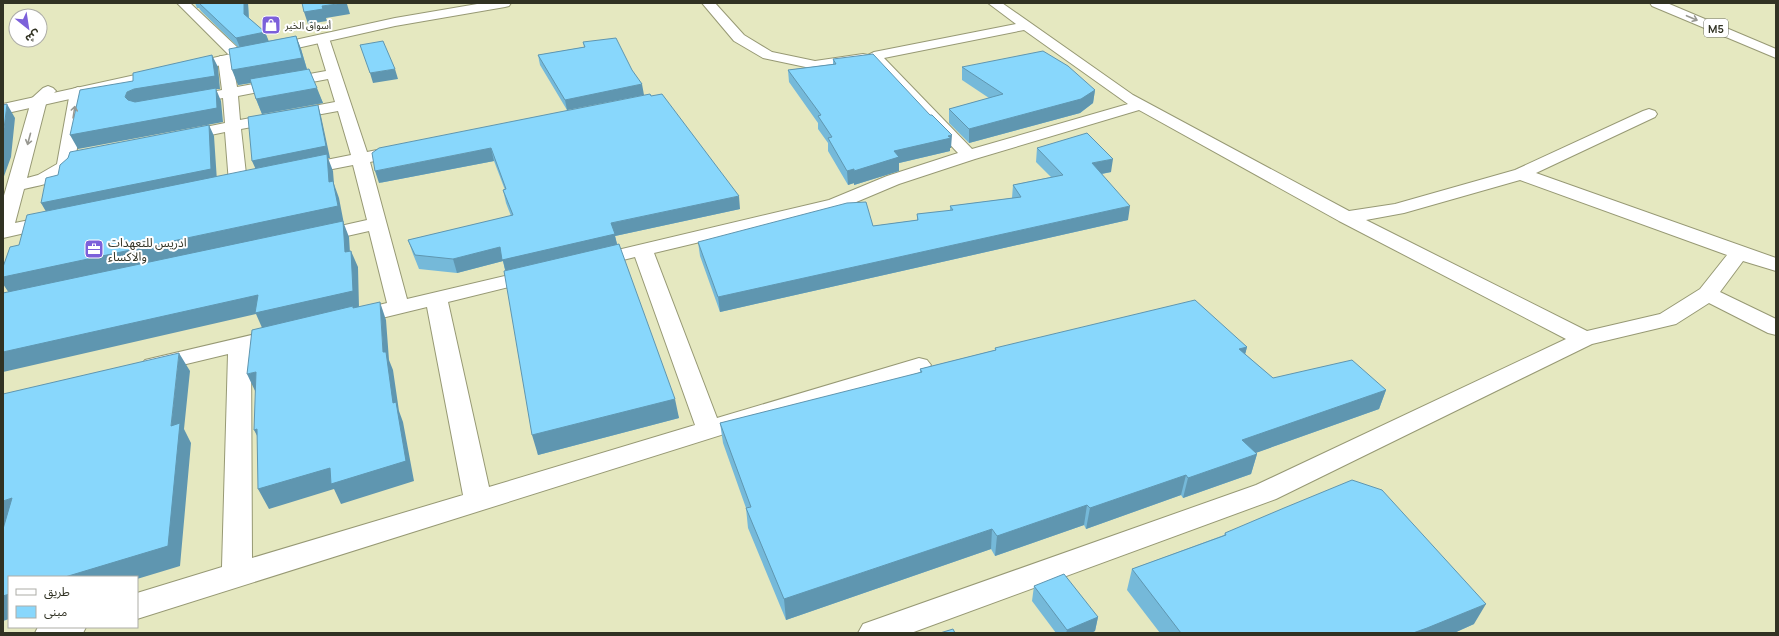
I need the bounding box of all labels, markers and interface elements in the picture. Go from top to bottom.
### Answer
north arrow [8,8,48,48]
shop icon: أسواق الخير [260,14,282,36]
one-way arrow [1685,15,1697,22]
place label: أسواق الخير [284,18,332,32]
road number: M5 [1704,19,1728,37]
text: ش [23,27,44,47]
one-way arrow [70,106,78,119]
one-way arrow [25,132,32,145]
place label: ادريس للتعهدات والاكساء [108,234,187,265]
office icon: ادريس للتعهدات والاكساء [83,238,105,260]
legend [8,576,138,628]
text: طريق [44,583,70,600]
text: مبنى [44,603,67,620]

